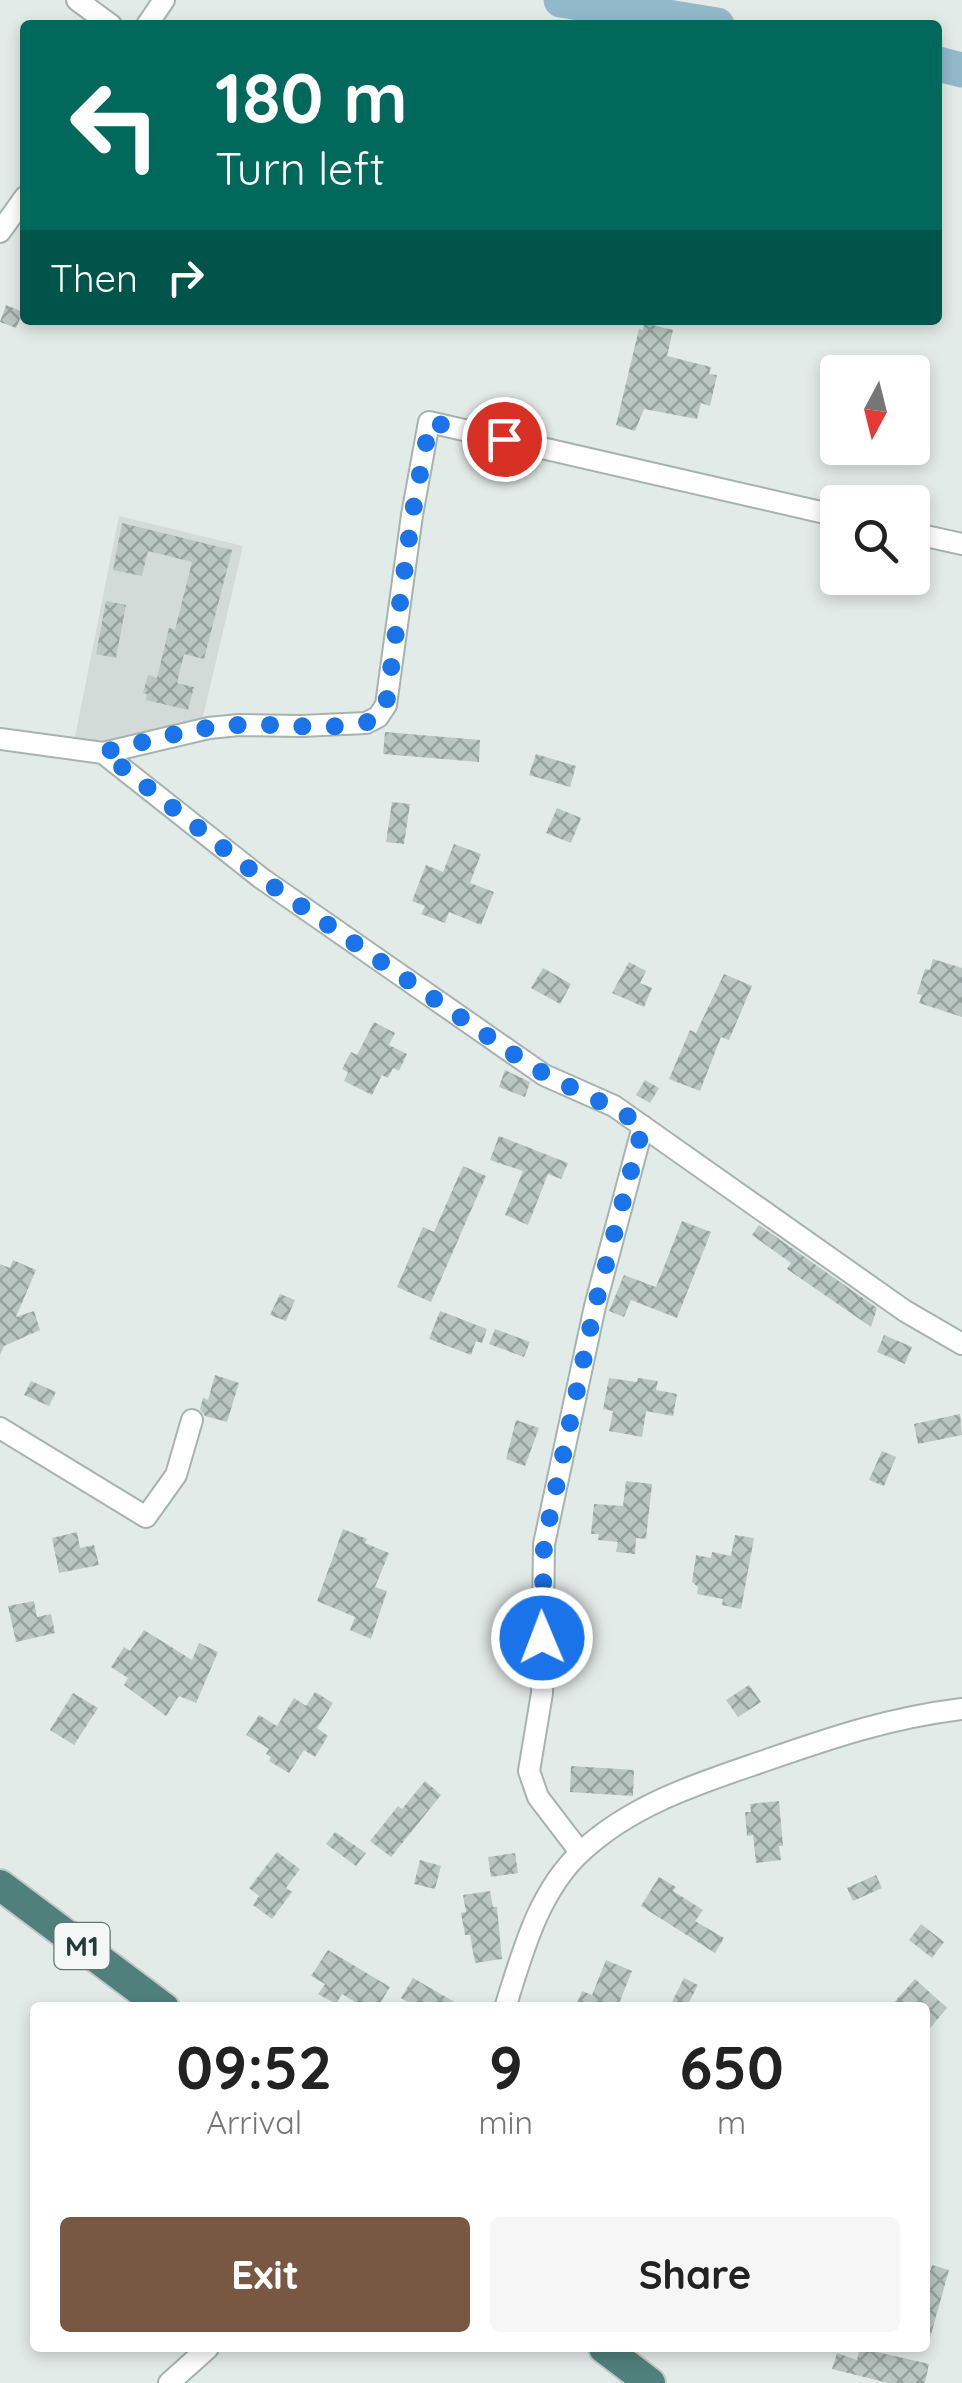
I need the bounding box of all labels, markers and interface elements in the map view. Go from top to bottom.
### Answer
text: 180 m [215,53,408,141]
icon: left [50,60,180,190]
text: Turn left [215,140,385,196]
icon: right [158,250,213,305]
text: Then [50,254,138,302]
north arrow [820,355,930,465]
map controls [820,355,930,595]
pin [462,397,547,482]
icon: arrive [477,412,532,467]
button: search [820,485,930,595]
position arrow [490,1586,594,1690]
road number: M1 [54,1923,110,1969]
text: 09:52 [176,2029,332,2104]
text: 9 [489,2029,523,2104]
text: 650 [679,2029,784,2104]
text: Arrival [206,2102,302,2142]
text: min [478,2102,533,2142]
text: m [717,2102,746,2142]
button: Exit [60,2217,470,2332]
button: Share [490,2217,900,2332]

